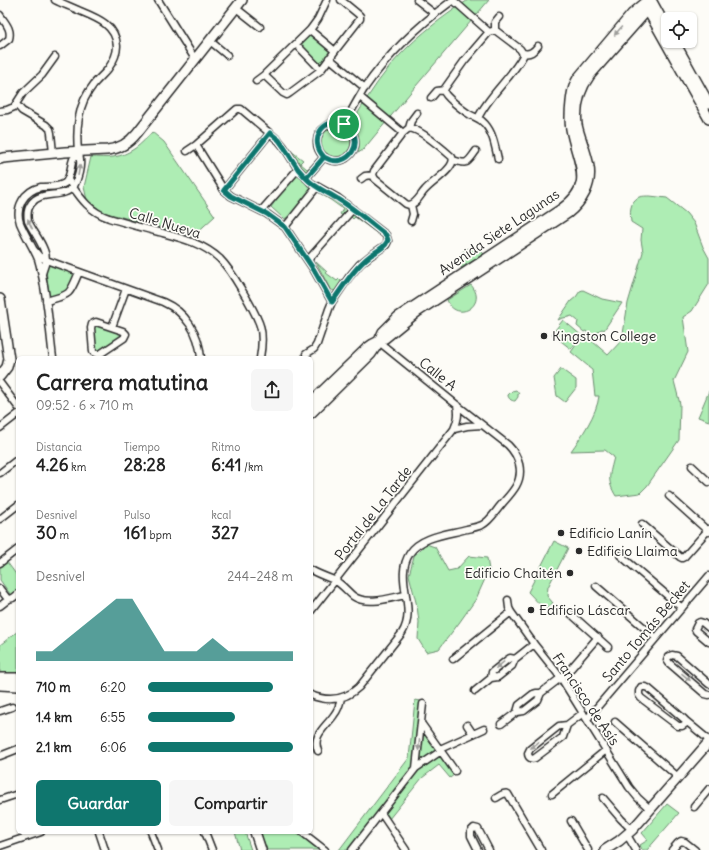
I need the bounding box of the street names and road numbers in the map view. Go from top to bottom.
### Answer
street label: Avenida Siete Lagunas [435,185,563,279]
street label: Calle Nueva [127,204,203,242]
street label: Calle A [416,353,460,395]
street label: Portal de La Tarde [331,462,415,564]
street label: Santo Tomás Becket [598,576,694,685]
street label: Francisco de Asís [548,649,624,749]

